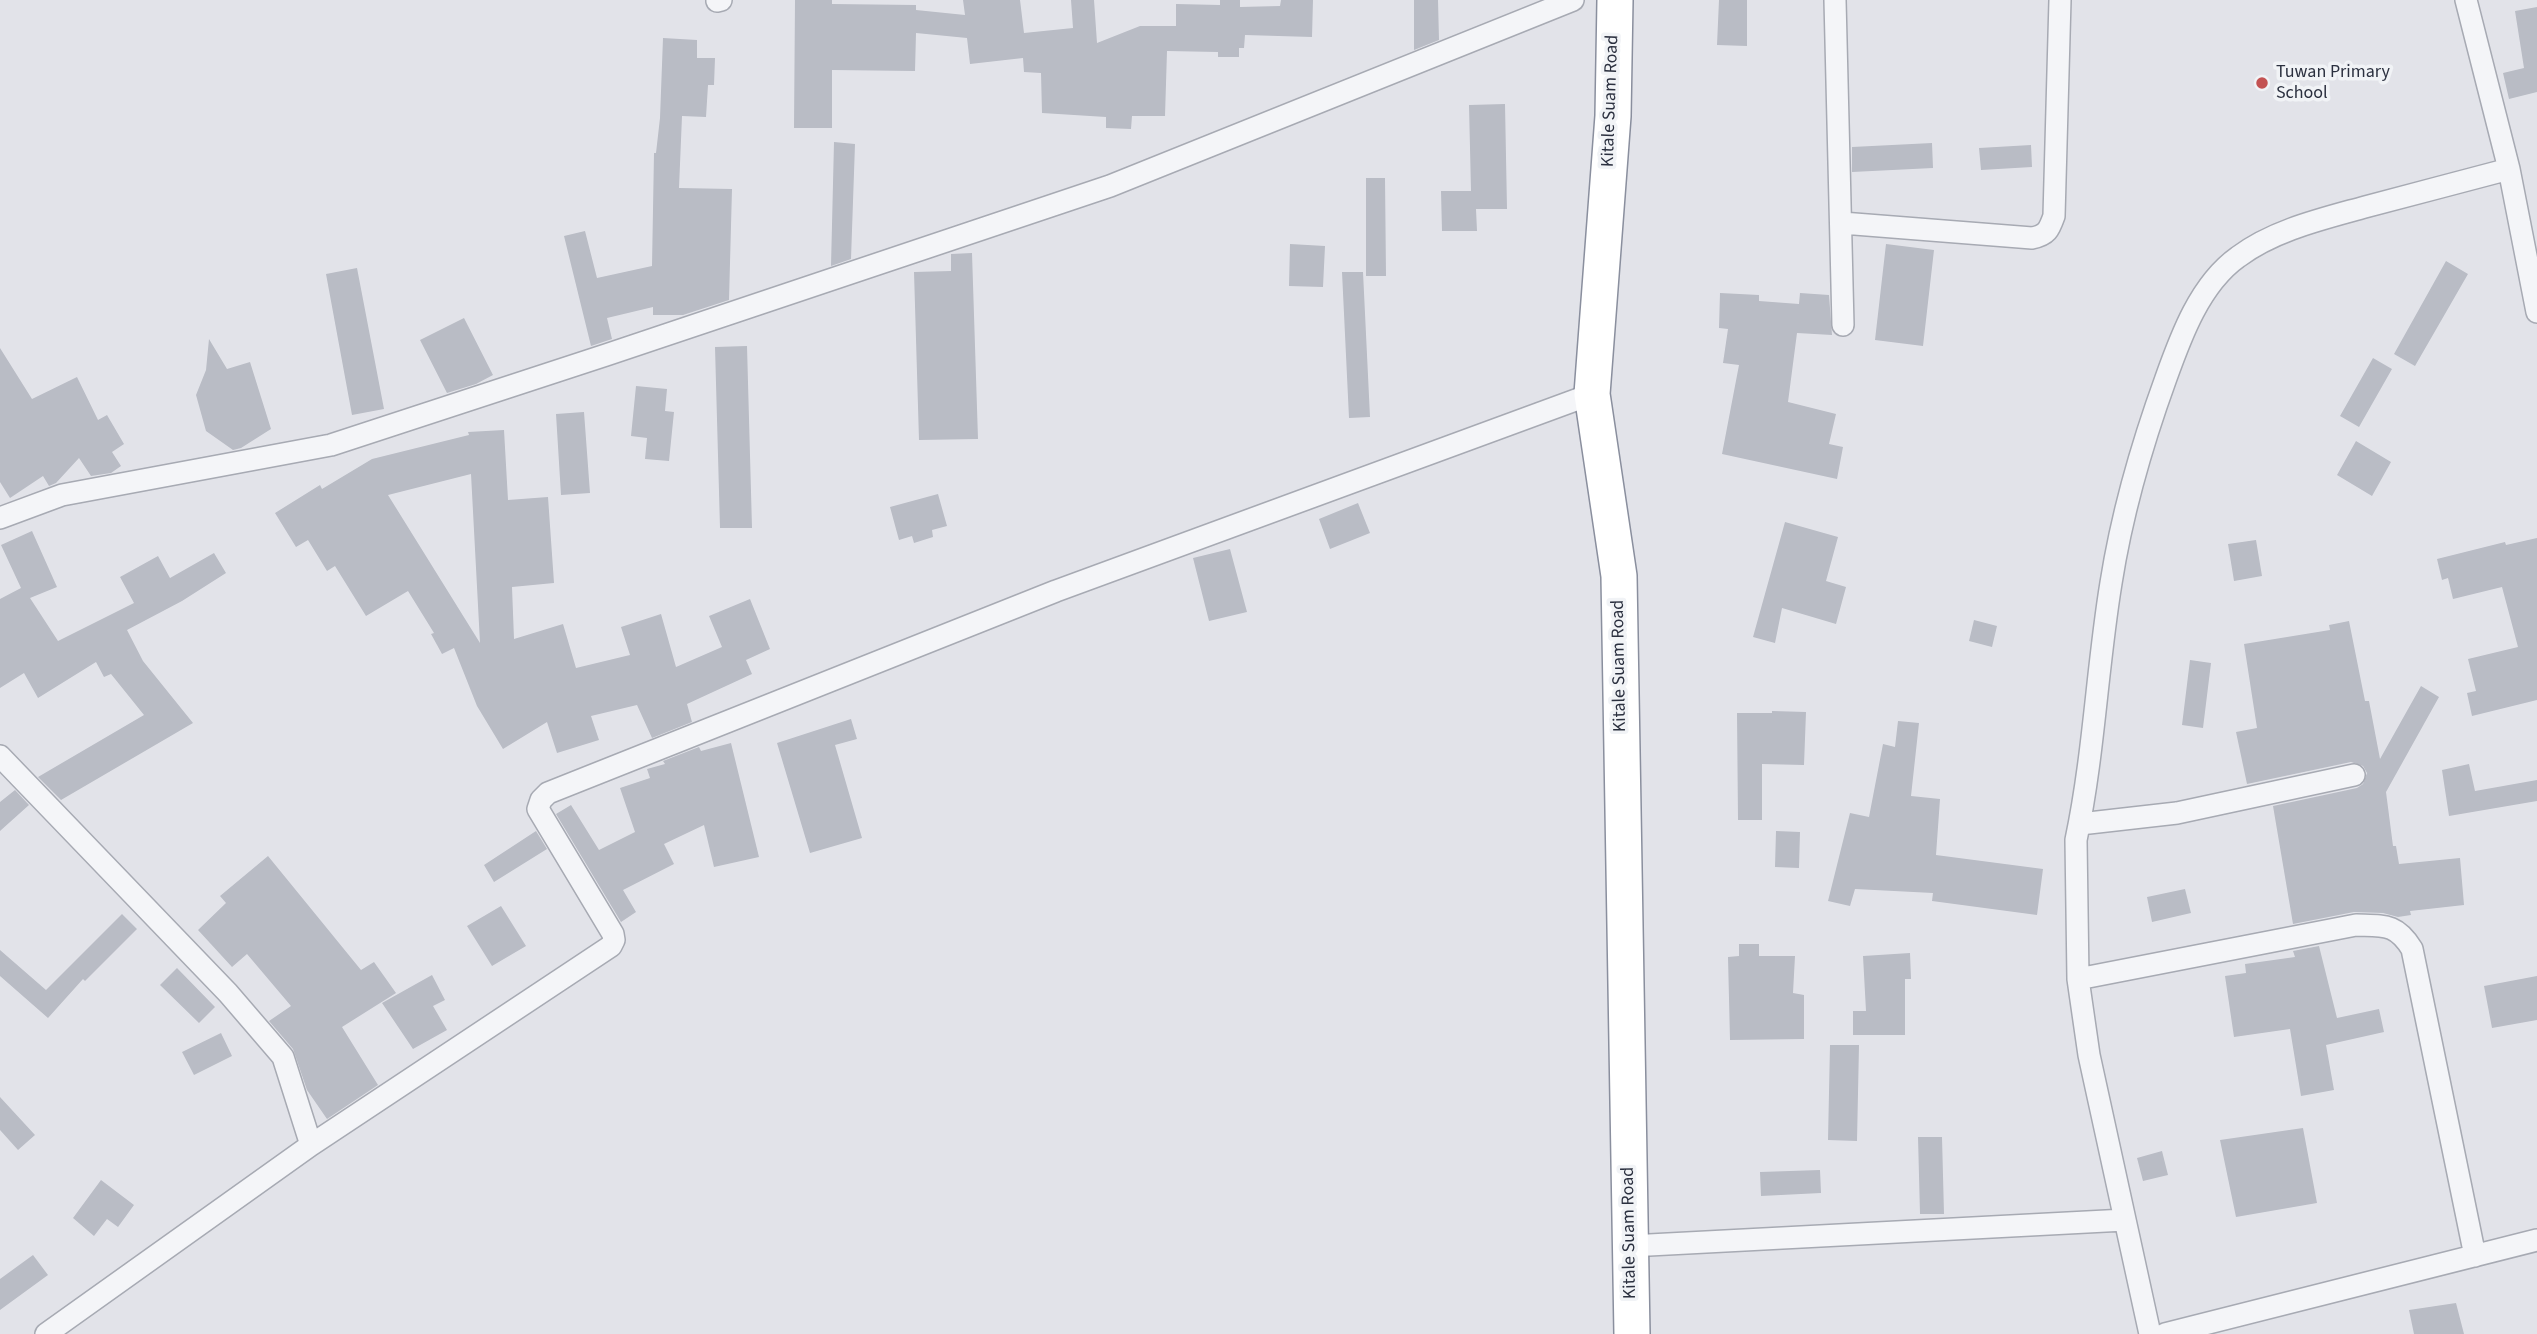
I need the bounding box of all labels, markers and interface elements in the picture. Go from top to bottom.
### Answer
street label: Kitale Suam Road [1598,34,1624,168]
place label: Tuwan Primary School [2276,62,2390,104]
marker: Tuwan Primary School [2254,75,2270,91]
street label: Kitale Suam Road [1608,600,1632,732]
street label: Kitale Suam Road [1618,1167,1642,1299]

